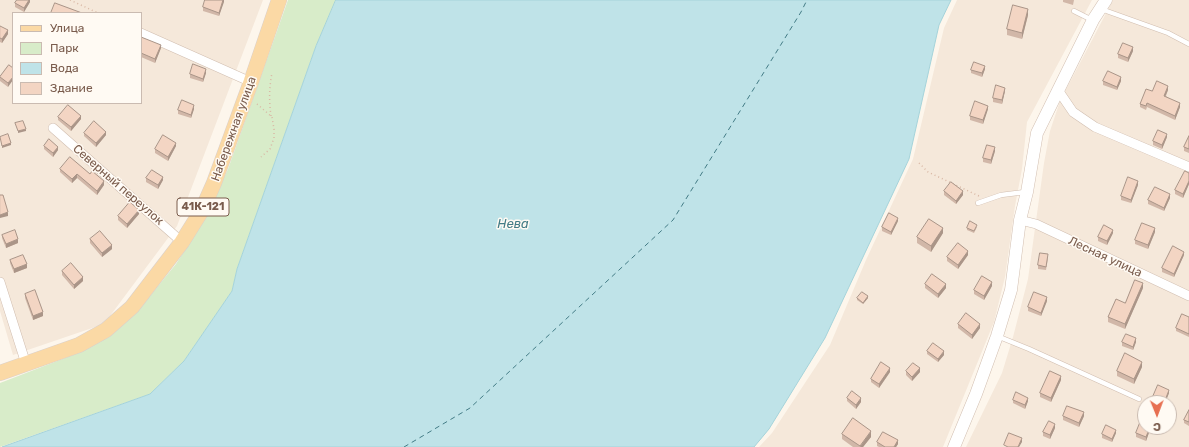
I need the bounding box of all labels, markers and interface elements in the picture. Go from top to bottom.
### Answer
legend [12,12,142,104]
text: Улица [50,21,84,35]
text: Парк [50,41,79,55]
text: Вода [50,61,79,75]
street label: Набережная улица [208,75,260,183]
text: Здание [50,81,93,95]
street label: Северный переулок [70,142,166,228]
road number: 41К-121 [177,198,229,216]
water label: Нева [497,216,529,232]
street label: Лесная улица [1066,234,1144,280]
north arrow [1137,395,1177,435]
text: С [1153,420,1161,433]

